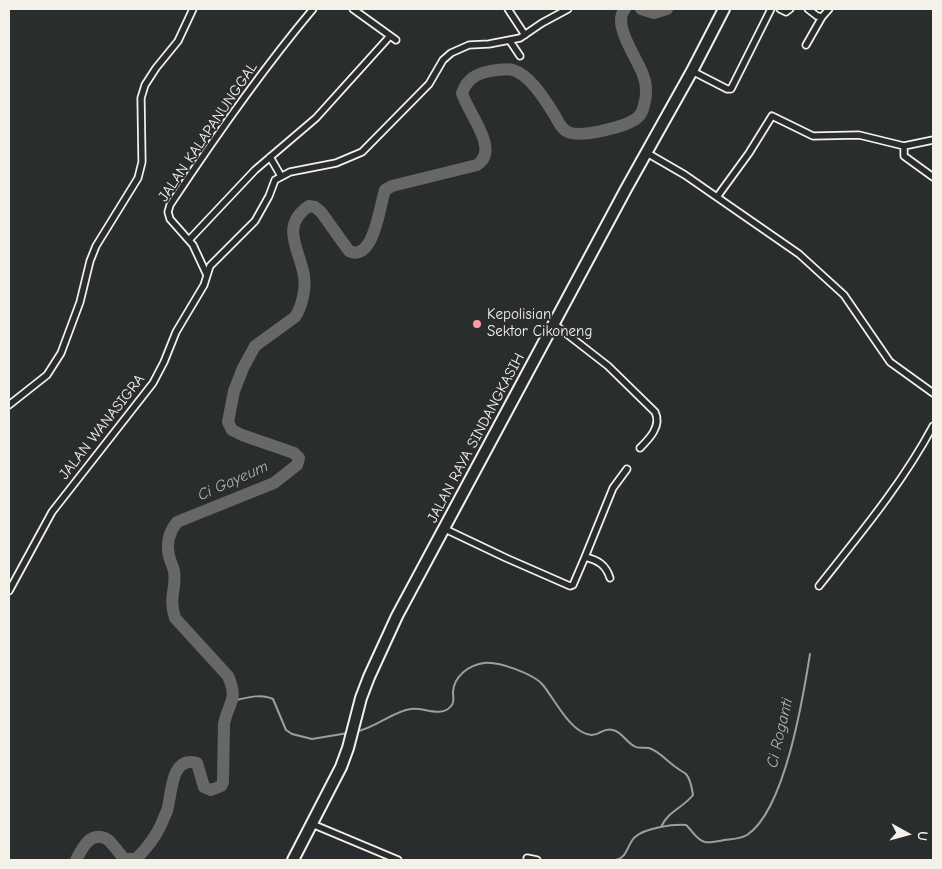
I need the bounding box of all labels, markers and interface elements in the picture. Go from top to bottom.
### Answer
street label: JALAN KALAPANUNGGAL [155,59,261,205]
place label: Kepolisian Sektor Cikoneng [487,306,592,341]
marker: Kepolisian Sektor Cikoneng [471,318,483,330]
street label: JALAN RAYA SINDANGKASIH [424,350,528,526]
street label: JALAN WANASIGRA [55,371,149,483]
water label: Ci Gayeum [195,457,271,505]
water label: Ci Roganti [763,696,797,770]
north arrow [882,809,932,859]
text: U [913,830,931,842]

